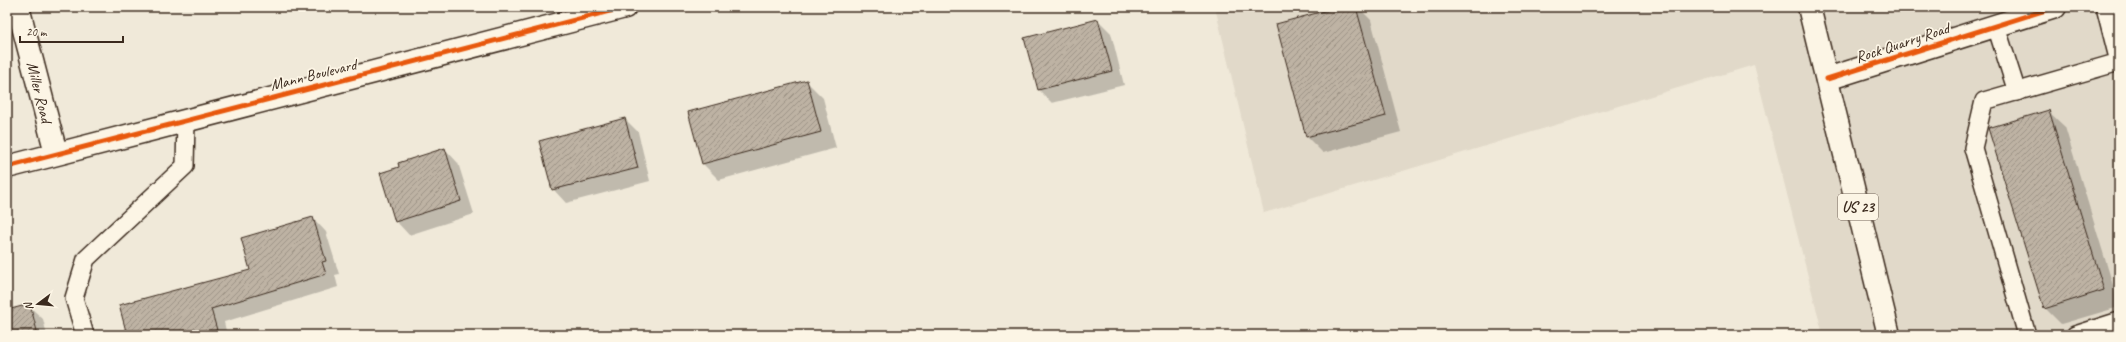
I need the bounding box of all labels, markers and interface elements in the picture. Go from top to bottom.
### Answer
scale bar [20,18,123,44]
street label: Rock Quarry Road [1853,18,1954,68]
text: 20 m [26,24,48,40]
street label: Mann Boulevard [268,54,361,95]
street label: Miller Road [22,60,57,127]
road number: US 23 [1838,194,1878,220]
north arrow [18,284,58,324]
text: N [20,299,36,312]

